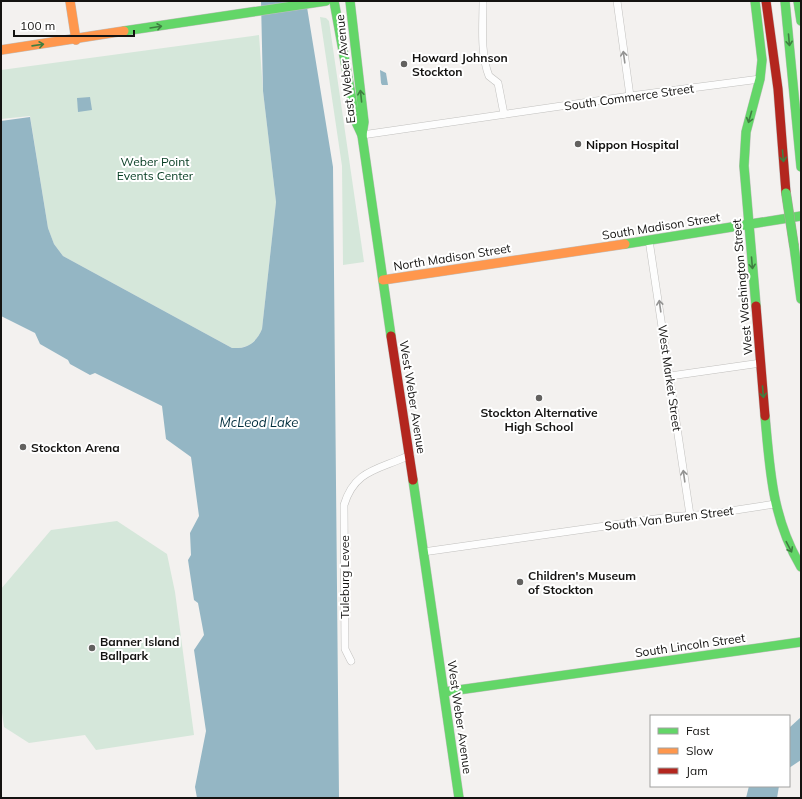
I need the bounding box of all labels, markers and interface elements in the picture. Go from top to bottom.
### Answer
scale bar [14,12,134,38]
street label: East Weber Avenue [332,14,358,124]
text: 100 m [20,18,55,33]
one-way arrow [149,23,162,31]
one-way arrow [785,33,793,46]
one-way arrow [31,41,44,49]
place label: Howard Johnson Stockton [412,50,508,79]
one-way arrow [620,51,628,64]
marker: Howard Johnson Stockton [399,59,409,69]
street label: South Commerce Street [563,80,695,114]
one-way arrow [357,90,364,103]
one-way arrow [746,110,753,123]
place label: Nippon Hospital [586,137,679,152]
marker: Nippon Hospital [573,139,583,149]
one-way arrow [780,149,787,162]
park label: Weber Point Events Center [117,154,194,183]
street label: South Madison Street [601,209,721,243]
street label: West Washington Street [729,218,755,356]
street label: North Madison Street [392,240,512,274]
one-way arrow [748,256,756,269]
one-way arrow [656,300,664,313]
street label: West Market Street [655,324,685,432]
street label: West Weber Avenue [397,339,429,455]
one-way arrow [760,385,767,398]
marker: Stockton Alternative High School [534,393,544,403]
place label: Stockton Alternative High School [480,405,598,434]
water label: McLeod Lake [220,414,298,430]
place label: Stockton Arena [31,440,120,455]
marker: Stockton Arena [18,442,28,452]
one-way arrow [680,470,688,483]
street label: South Van Buren Street [604,503,734,533]
street label: Tuleburg Levee [337,535,352,619]
one-way arrow [786,541,793,553]
place label: Children's Museum of Stockton [528,568,636,597]
marker: Children's Museum of Stockton [515,577,525,587]
street label: South Lincoln Street [634,630,746,660]
place label: Banner Island Ballpark [100,634,179,663]
marker: Banner Island Ballpark [87,643,97,653]
street label: West Weber Avenue [445,659,475,775]
legend [650,715,790,787]
text: Fast [686,723,710,738]
text: Slow [686,743,714,758]
text: Jam [686,763,708,778]

